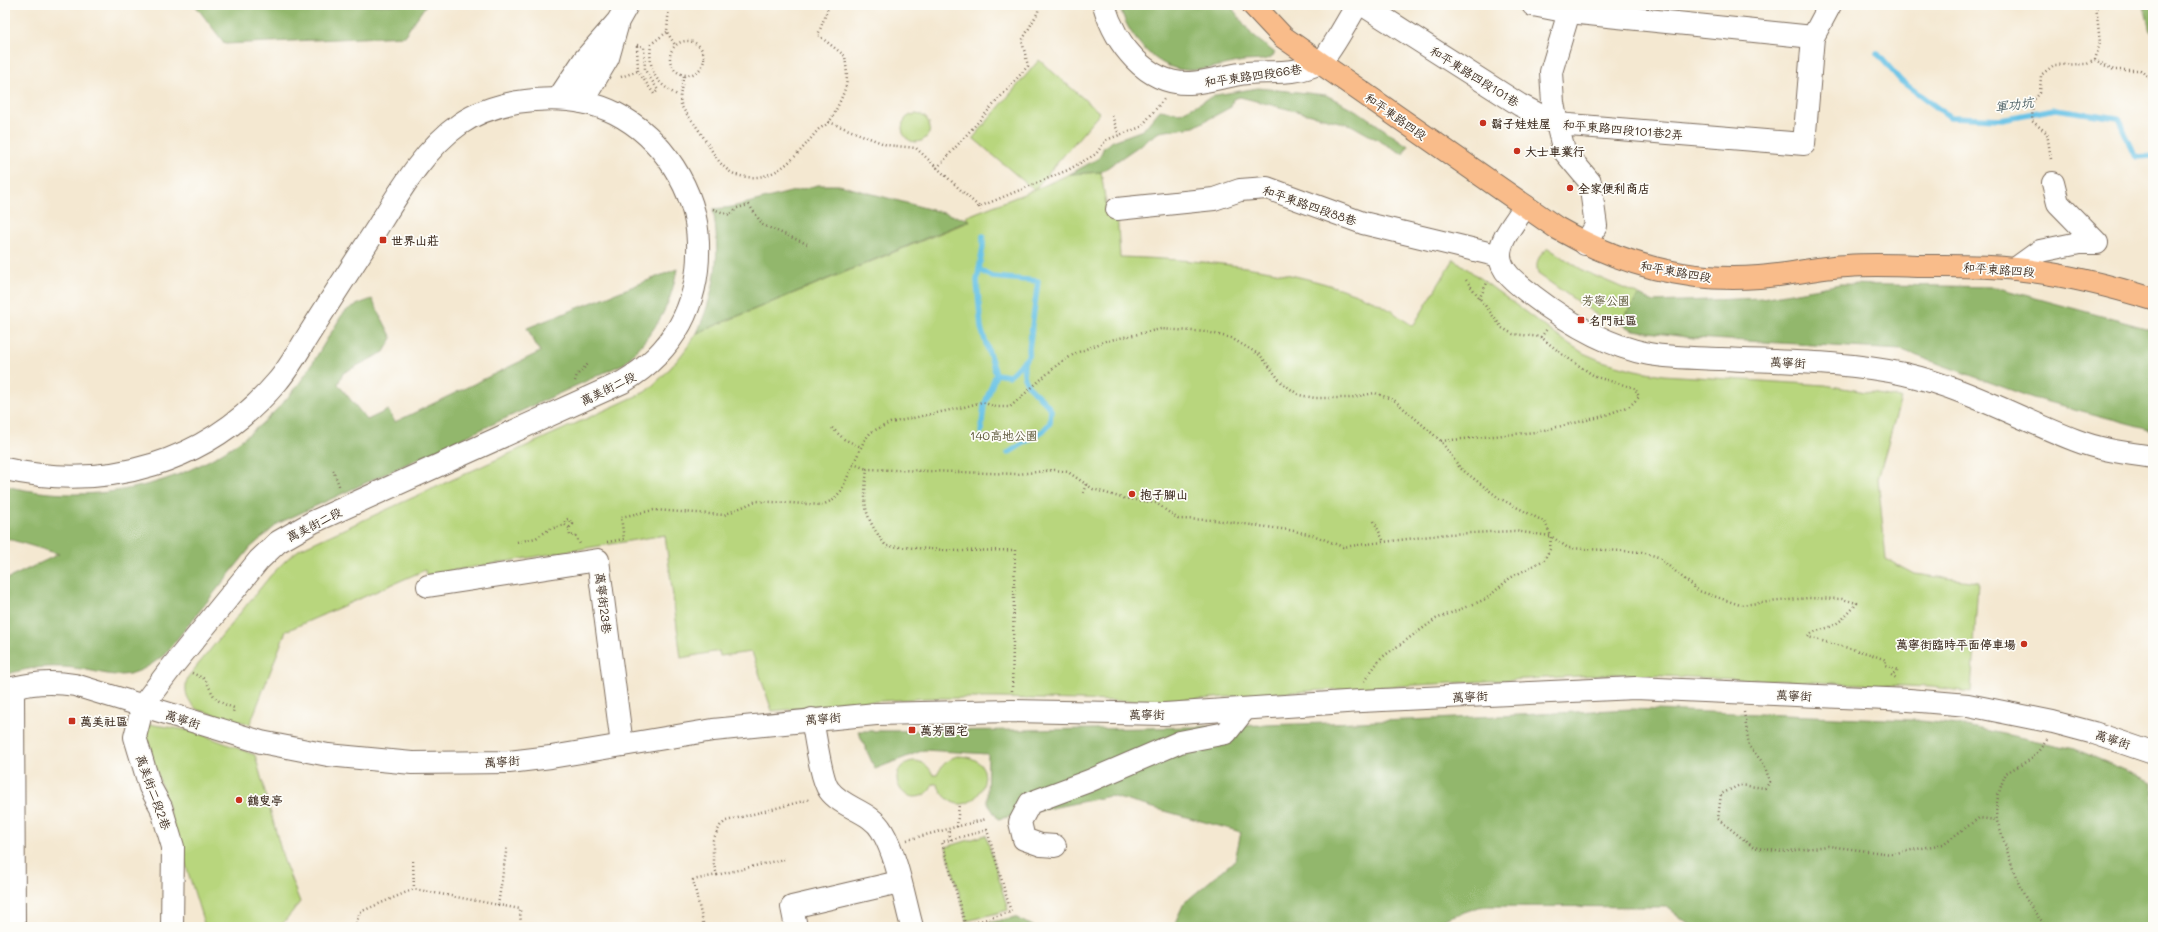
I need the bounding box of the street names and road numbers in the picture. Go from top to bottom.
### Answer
street label: 和平東路四段101巷 [1427,42,1523,110]
street label: 和平東路四段66巷 [1203,60,1303,90]
street label: 和平東路四段 [1362,89,1430,143]
street label: 和平東路四段101巷2弄 [1562,116,1684,142]
street label: 和平東路四段88巷 [1261,181,1359,229]
street label: 和平東路四段 [1639,257,1713,285]
street label: 和平東路四段 [1963,259,2035,279]
street label: 萬寧街 [1770,353,1806,371]
street label: 萬美街二段 [578,368,638,408]
street label: 萬美街二段 [284,503,344,545]
street label: 萬寧街23巷 [592,571,616,635]
street label: 萬寧街 [1776,686,1812,704]
street label: 萬寧街 [1452,687,1488,705]
street label: 萬寧街 [163,706,203,732]
street label: 萬寧街 [1129,706,1165,722]
street label: 萬寧街 [804,708,842,728]
street label: 萬寧街 [2093,726,2133,752]
street label: 萬美街二段2巷 [133,752,175,832]
street label: 萬寧街 [483,752,521,770]

